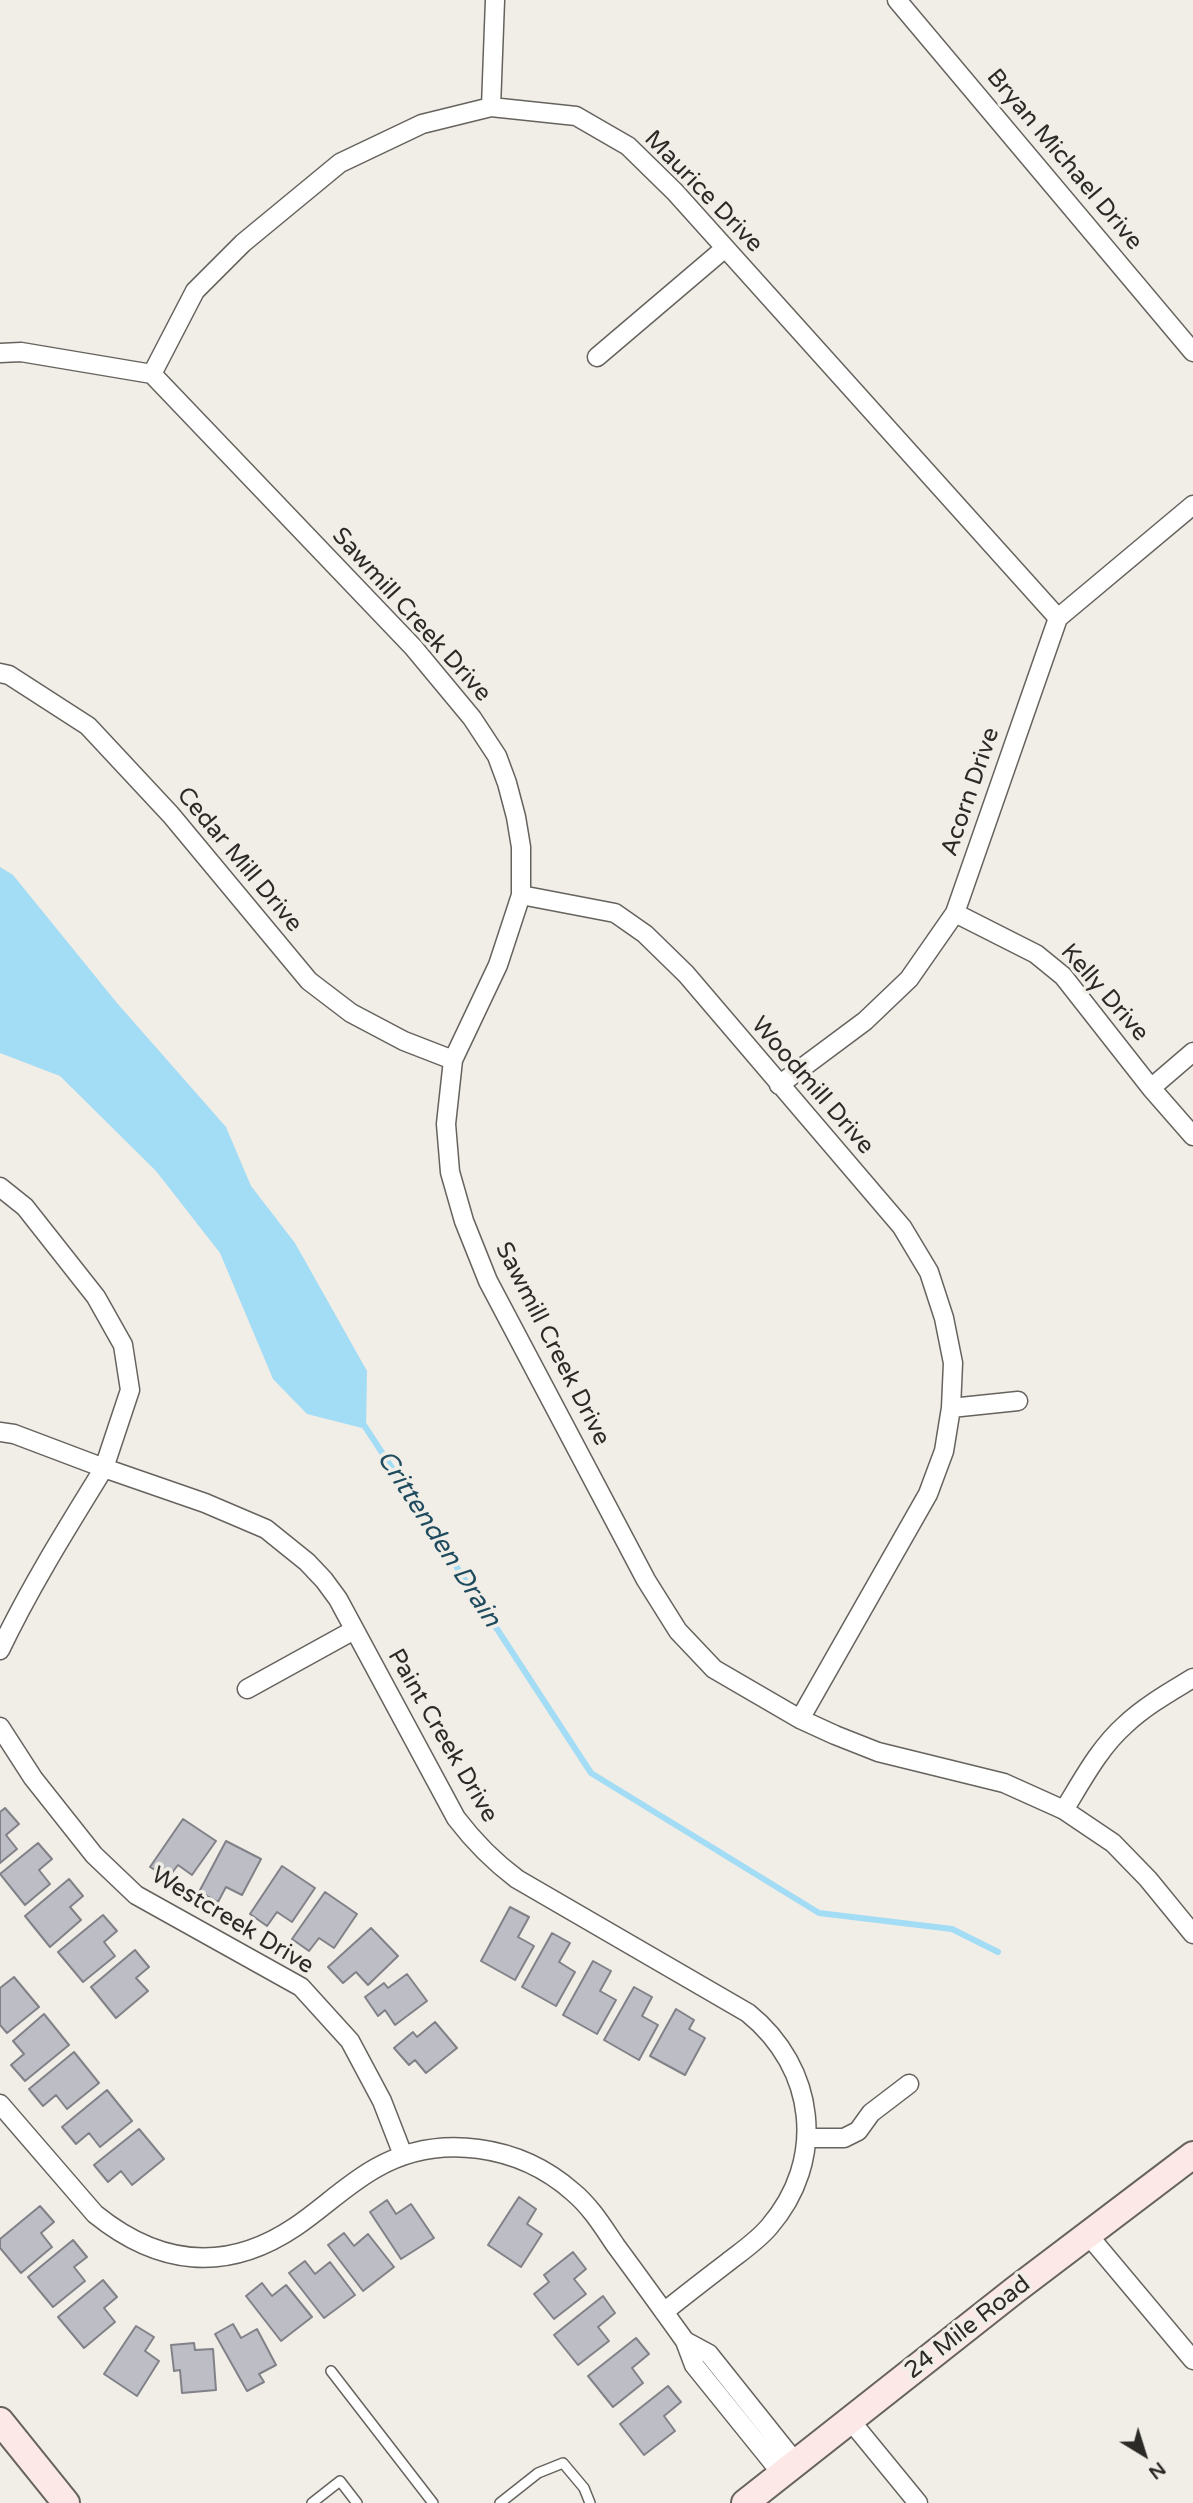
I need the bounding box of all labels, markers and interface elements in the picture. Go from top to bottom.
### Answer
street label: Bryan Michael Drive [980,64,1148,256]
street label: Maurice Drive [638,125,768,259]
street label: Sawmill Creek Drive [325,522,497,708]
street label: Acorn Drive [936,724,1006,860]
street label: Cedar Mill Drive [170,782,308,938]
street label: Kelly Drive [1054,938,1154,1048]
street label: Woodmill Drive [744,1011,880,1161]
street label: Sawmill Creek Drive [488,1238,616,1450]
water label: Crittenden Drain [369,1445,507,1633]
street label: Paint Creek Drive [381,1644,503,1828]
street label: Westcreek Drive [146,1861,318,1981]
street label: 24 Mile Road [899,2270,1037,2386]
north arrow [1109,2419,1179,2489]
text: N [1144,2457,1170,2484]

